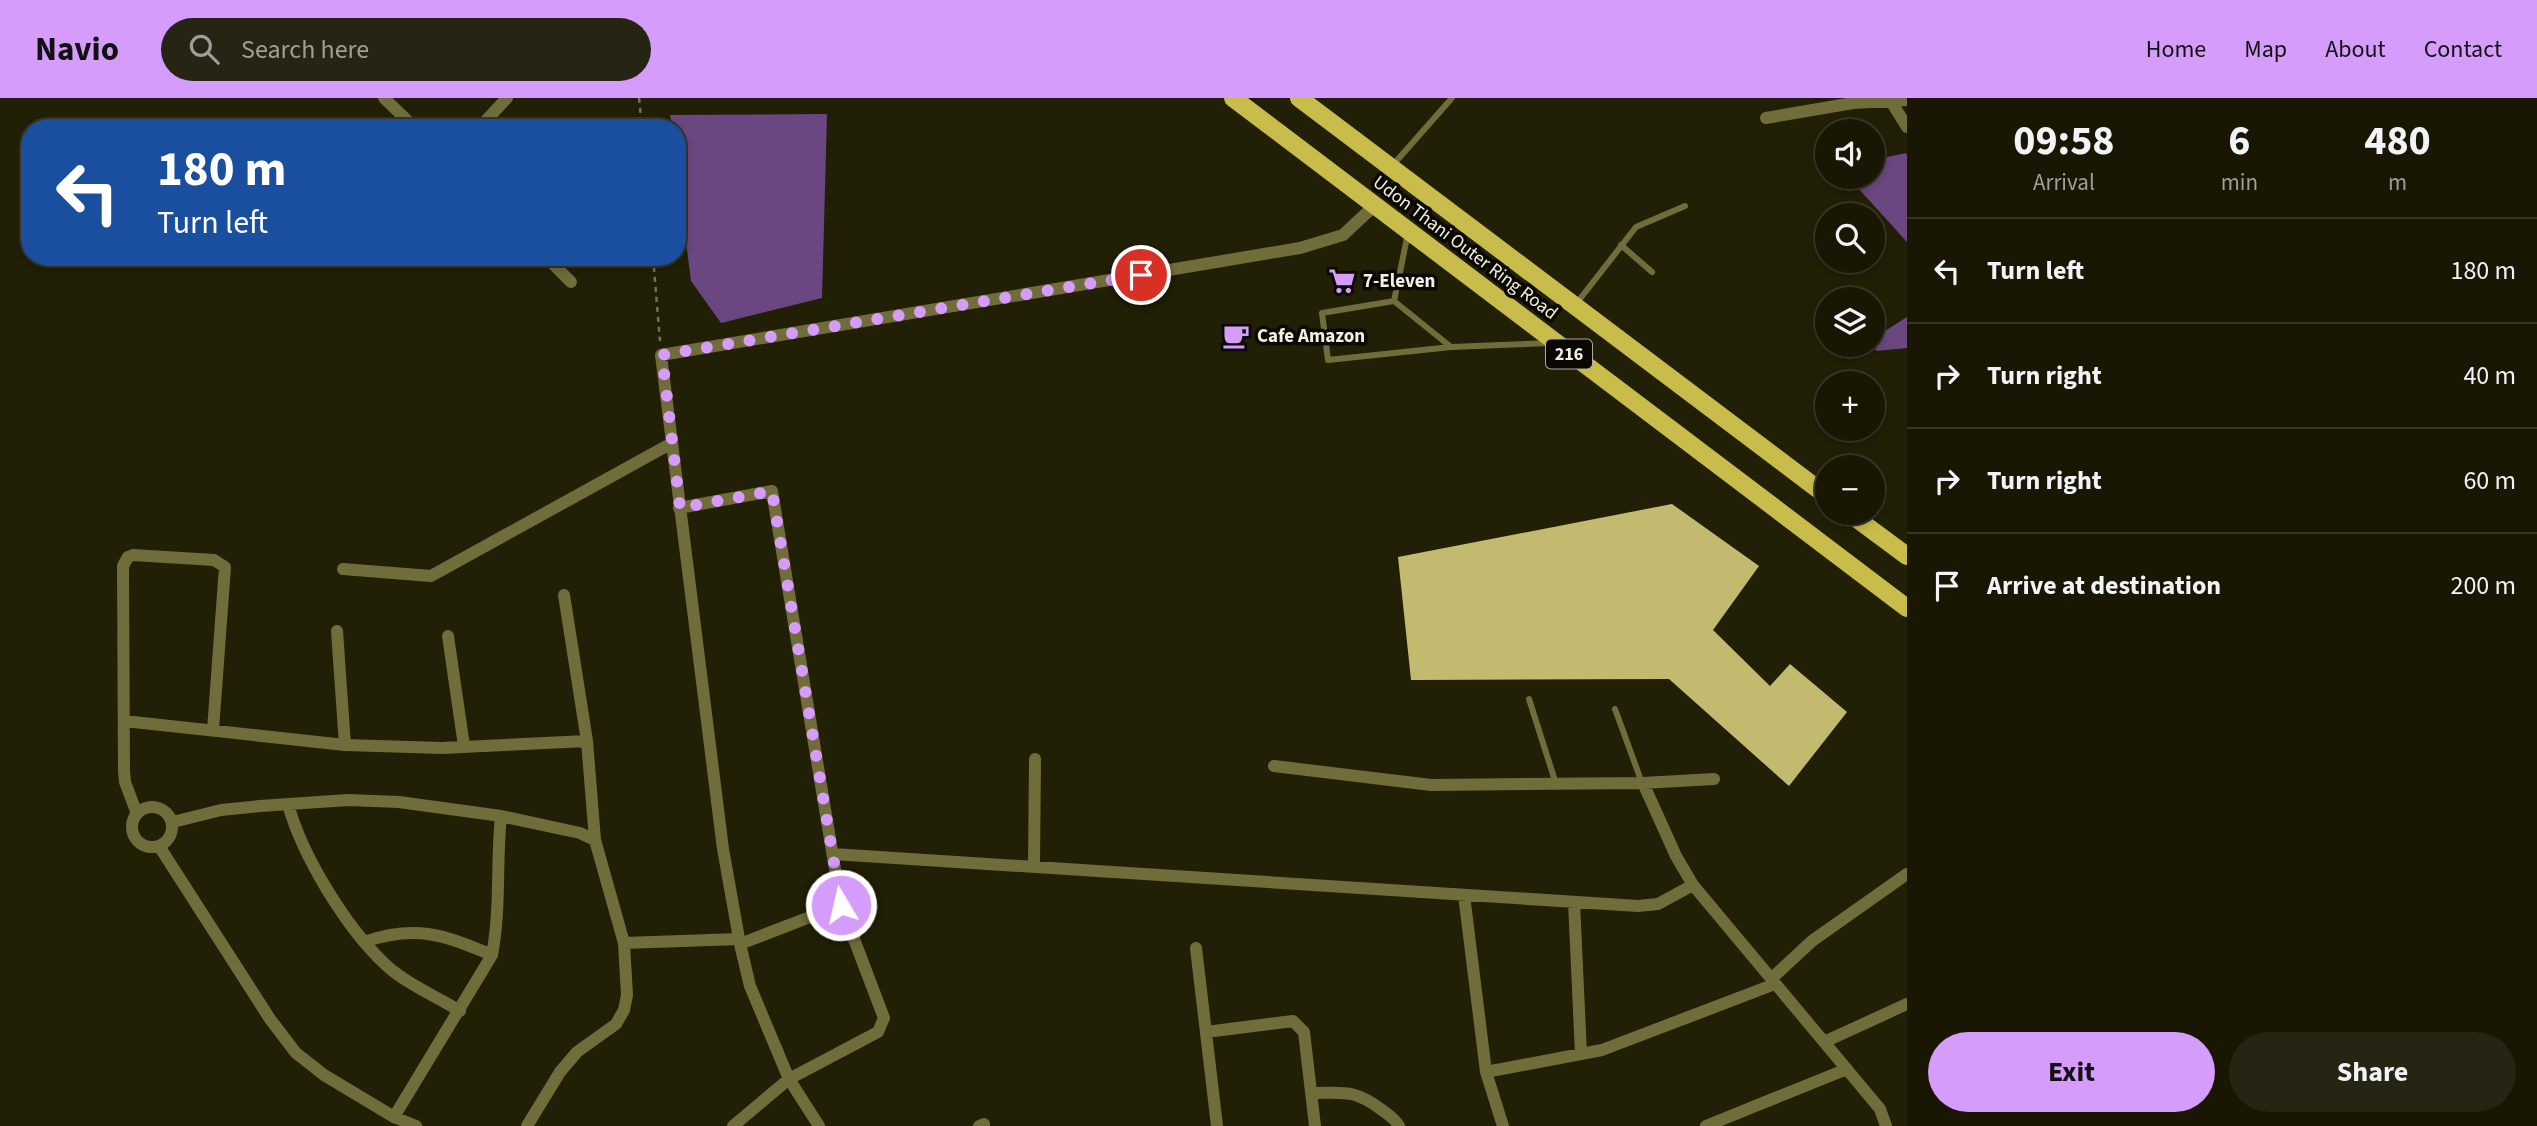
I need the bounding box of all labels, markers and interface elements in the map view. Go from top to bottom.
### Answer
search box [161,18,651,81]
text: Navio [35,26,119,73]
icon: search [185,30,223,68]
text: Search here [241,31,369,68]
text: Home [2146,32,2206,67]
text: Map [2244,32,2287,67]
text: About [2325,32,2386,67]
text: Contact [2424,32,2502,67]
text: 09:58 [2013,111,2115,171]
text: 6 [2228,111,2250,171]
text: 480 [2364,111,2431,171]
map controls [1815,119,1885,525]
button: sound [1815,119,1885,189]
text: 180 m [157,135,286,205]
icon: left [42,147,133,238]
text: Arrival [2033,166,2095,199]
text: min [2221,166,2258,199]
text: m [2388,166,2407,199]
street label: Udon Thani Outer Ring Road [1367,169,1563,327]
text: Turn left [157,200,268,246]
button: search [1815,203,1885,273]
pin [1111,245,1171,305]
icon: left [1928,252,1966,290]
text: Turn left [1987,252,2084,289]
text: 180 m [2450,252,2516,289]
icon: arrive [1122,256,1160,294]
supermarket icon: 7-Eleven [1327,266,1357,296]
place label: 7-Eleven [1363,268,1435,295]
button: layers [1815,287,1885,357]
cafe icon: Cafe Amazon [1221,321,1251,351]
place label: Cafe Amazon [1257,323,1365,350]
road number: 216 [1546,340,1592,368]
icon: right [1928,357,1966,395]
text: Turn right [1987,357,2102,394]
text: 40 m [2463,357,2516,394]
button: + [1815,371,1885,441]
button: − [1815,455,1885,525]
icon: right [1928,462,1966,500]
text: Turn right [1987,462,2102,499]
text: 60 m [2463,462,2516,499]
icon: arrive [1928,567,1966,605]
text: Arrive at destination [1987,567,2221,604]
text: 200 m [2450,567,2516,604]
position arrow [804,868,878,942]
button: Exit [1928,1032,2215,1112]
button: Share [2229,1032,2516,1112]

